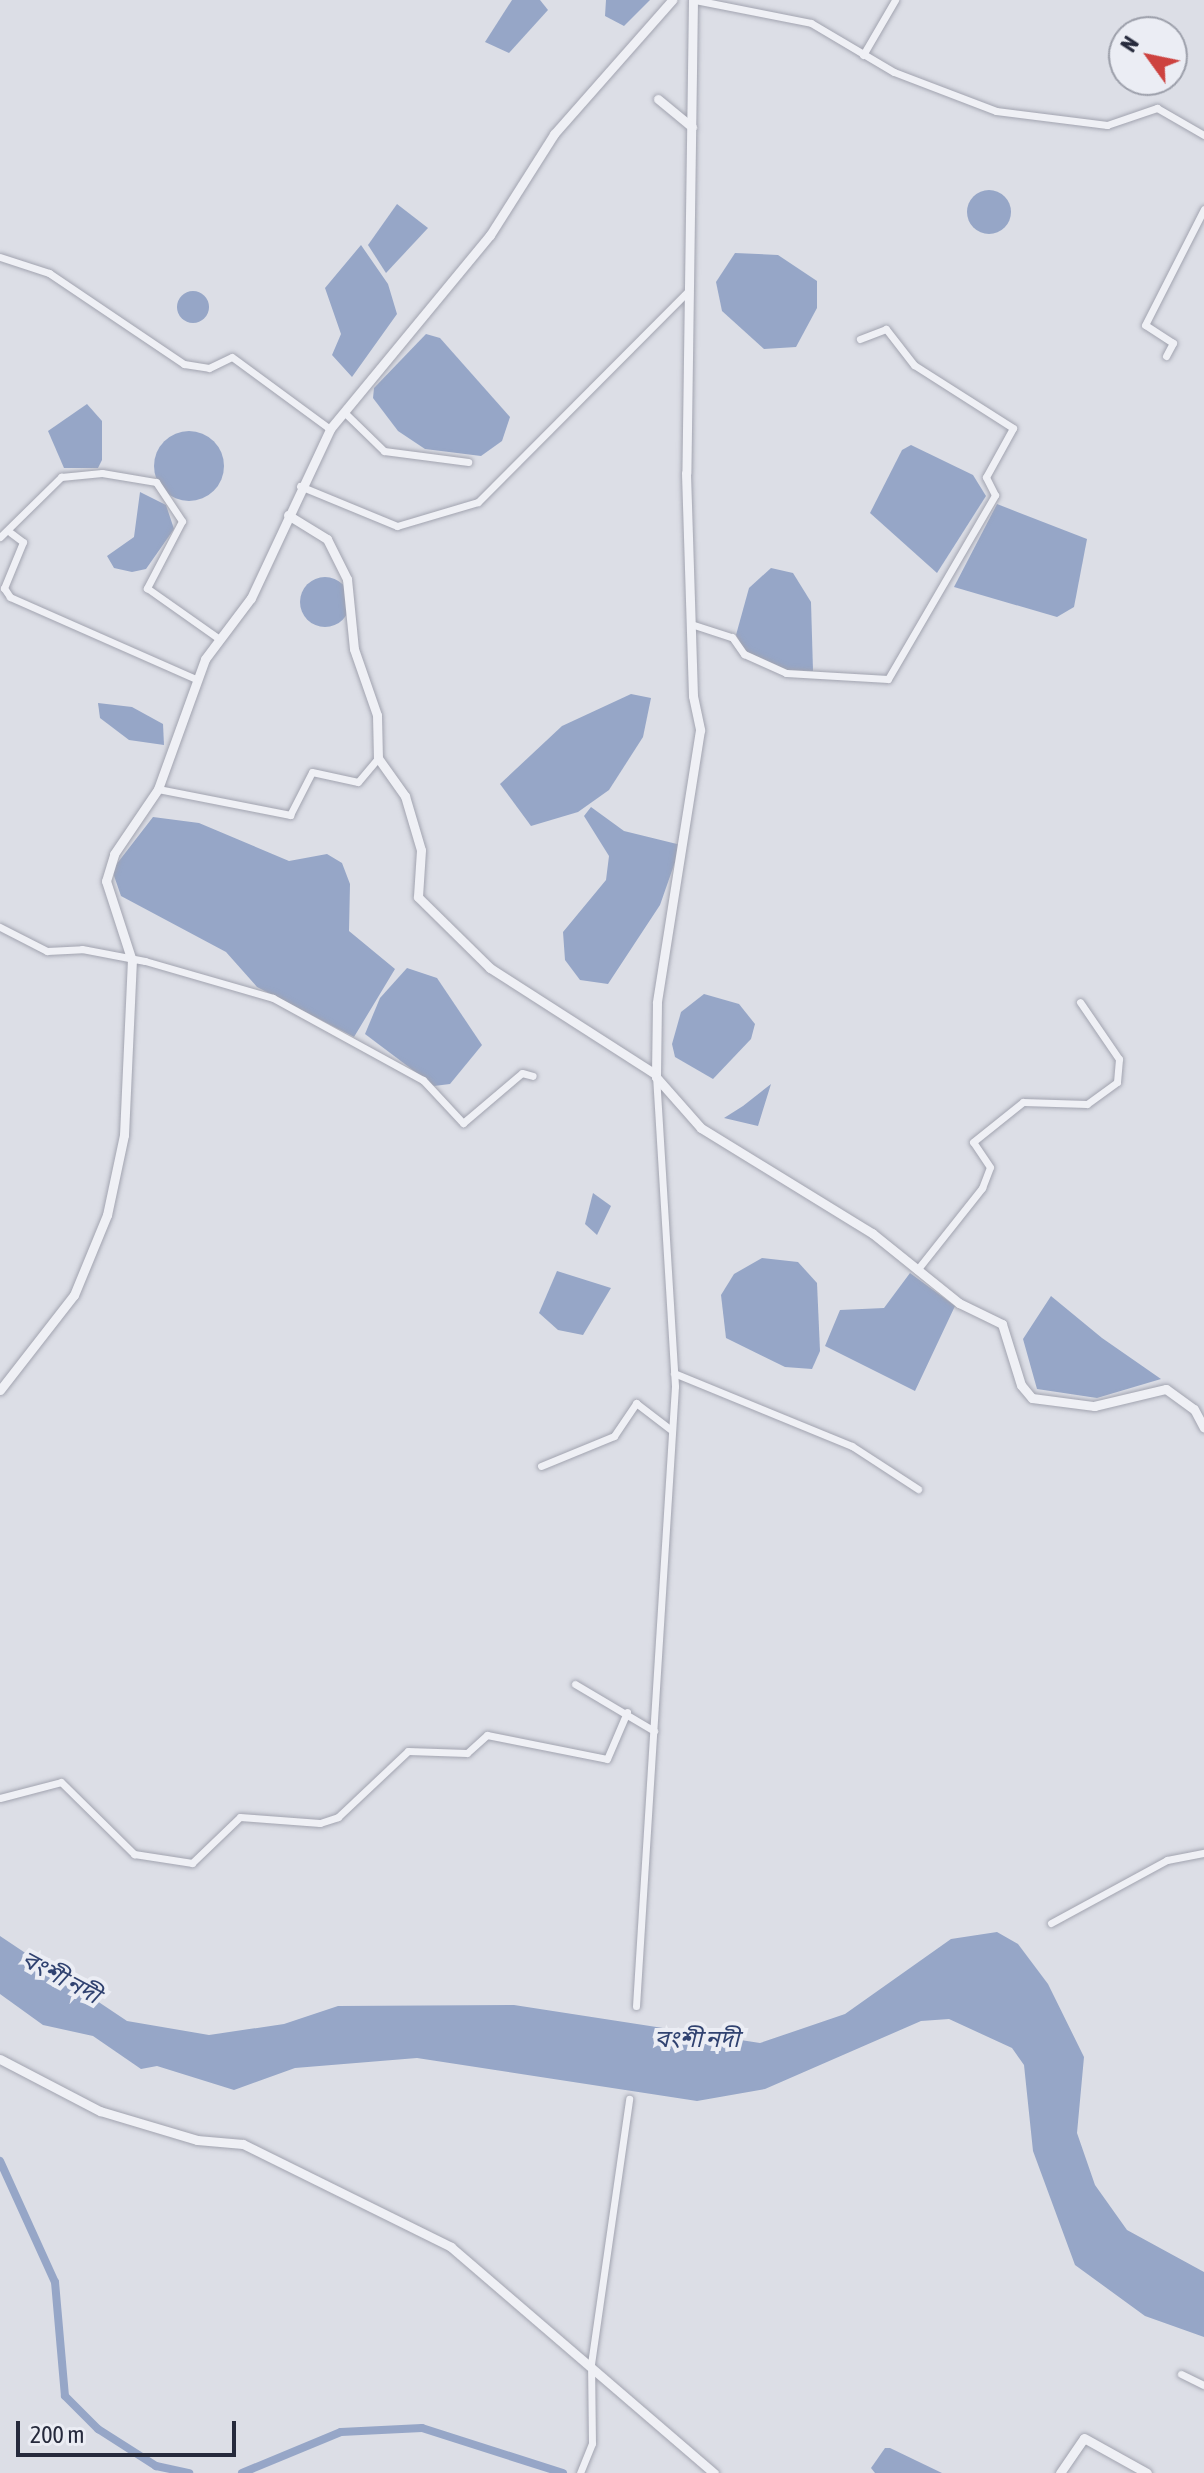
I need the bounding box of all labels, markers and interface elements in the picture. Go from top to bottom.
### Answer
north arrow [1108,16,1188,96]
text: N [1115,31,1144,57]
water label: বংশী নদী [17,1944,105,2010]
water label: বংশী নদী [655,2025,739,2053]
scale bar [20,2405,240,2455]
text: 200 m [30,2421,84,2448]

